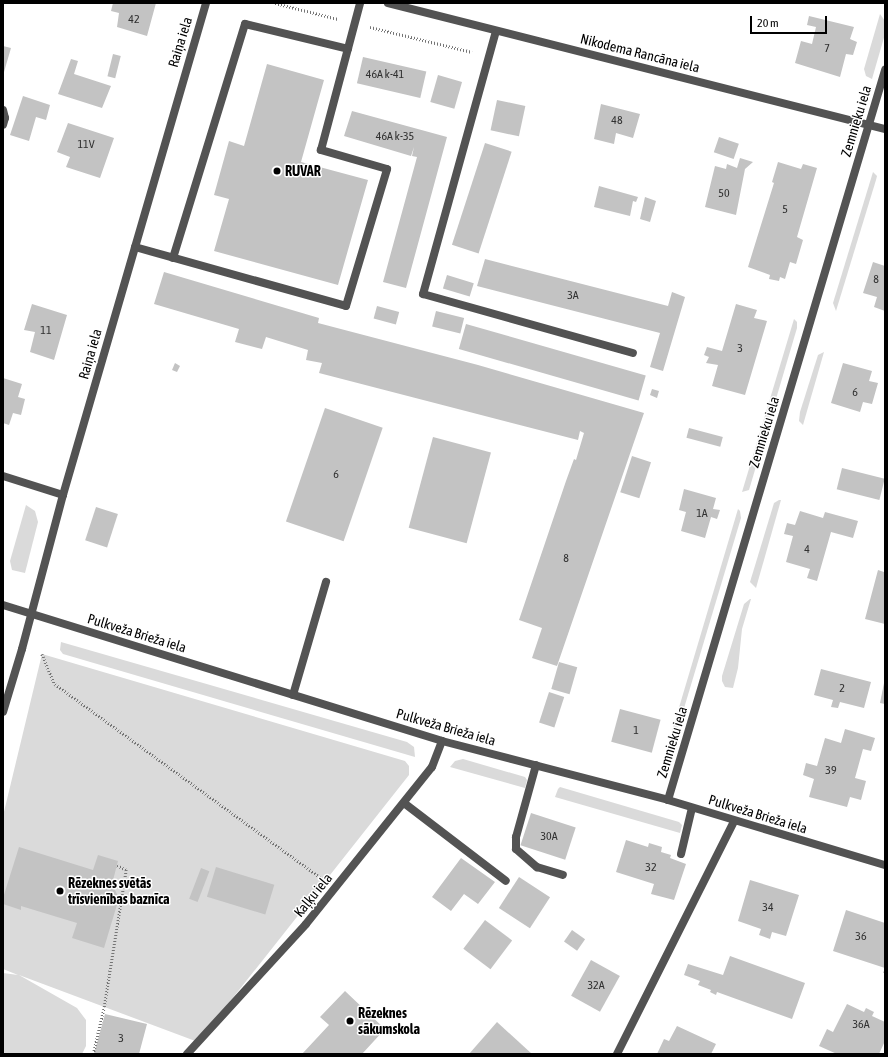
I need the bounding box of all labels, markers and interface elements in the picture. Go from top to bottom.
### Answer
scale bar [752,8,829,34]
house number: 42 [128,13,140,27]
street label: Raiņa iela [164,15,196,69]
text: 20 m [757,16,779,30]
street label: Nikodema Rancāna iela [579,30,701,76]
house number: 7 [824,42,830,56]
house number: 46A k-41 [366,68,404,82]
street label: Zemnieku iela [837,83,875,159]
house number: 48 [611,114,623,128]
house number: 46A k-35 [376,130,414,144]
house number: 11V [77,138,95,152]
place label: RUVAR [285,163,321,179]
marker: RUVAR [272,166,282,176]
house number: 50 [718,187,730,201]
house number: 5 [782,203,788,217]
house number: 8 [873,273,879,287]
house number: 3A [567,289,579,303]
house number: 11 [40,324,52,338]
street label: Raiņa iela [75,327,105,381]
house number: 3 [737,342,743,356]
house number: 6 [852,386,858,400]
street label: Zemnieku iela [745,394,783,470]
house number: 6 [333,468,339,482]
house number: 1A [696,507,708,521]
house number: 4 [804,543,810,557]
house number: 8 [563,552,569,566]
street label: Pulkveža Brieža iela [86,610,188,656]
house number: 2 [839,682,845,696]
street label: Zemnieku iela [653,704,691,780]
street label: Pulkveža Brieža iela [394,705,498,749]
house number: 1 [633,724,639,738]
house number: 39 [825,764,837,778]
street label: Pulkveža Brieža iela [707,791,809,837]
house number: 30A [540,830,558,844]
house number: 32 [645,861,657,875]
street label: Kaļķu iela [290,870,336,920]
place label: Rēzeknes svētās trīsvienības baznīca [68,875,170,908]
marker: Rēzeknes svētās trīsvienības baznīca [55,886,65,896]
house number: 34 [762,901,774,915]
house number: 36 [855,930,867,944]
house number: 32A [587,979,605,993]
place label: Rēzeknes sākumskola [358,1005,420,1038]
marker: Rēzeknes sākumskola [345,1016,355,1026]
house number: 36A [852,1018,870,1032]
house number: 3 [118,1032,124,1046]

